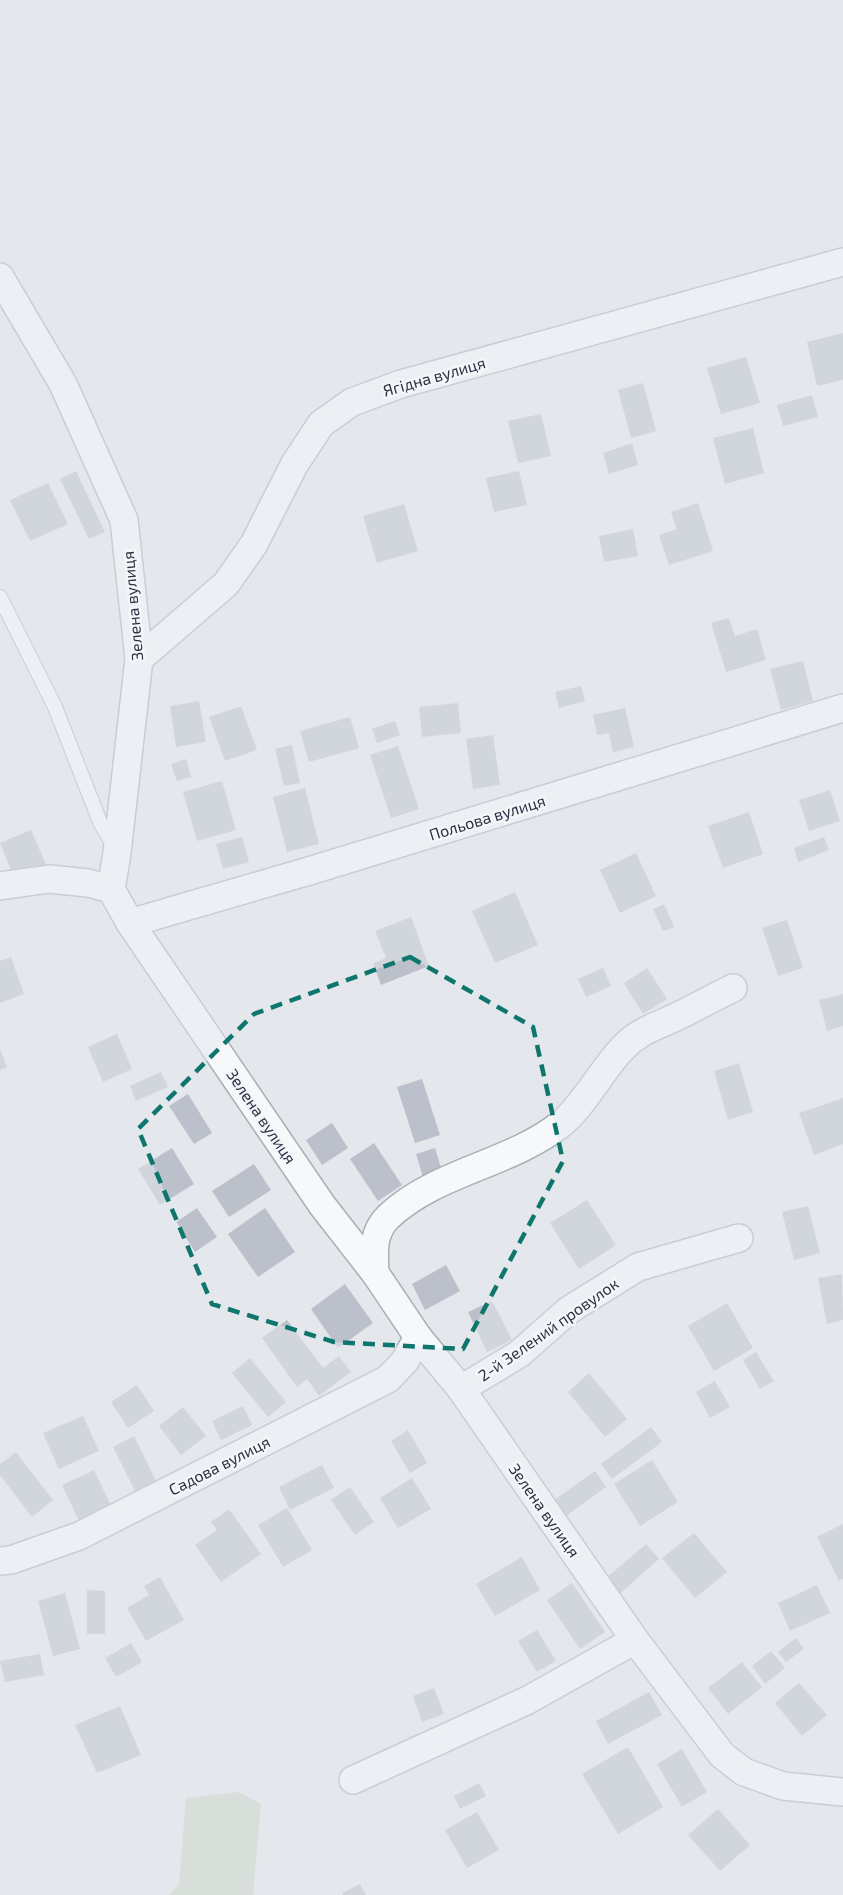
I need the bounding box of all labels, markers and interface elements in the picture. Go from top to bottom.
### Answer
street label: Ягідна вулиця [381,352,488,401]
street label: Зелена вулиця [118,550,147,662]
street label: Польова вулиця [427,790,548,845]
street label: Зелена вулиця [223,1065,301,1168]
street label: 2-й Зелений провулок [474,1273,623,1385]
street label: Садова вулиця [165,1431,273,1500]
street label: Зелена вулиця [505,1459,584,1561]

